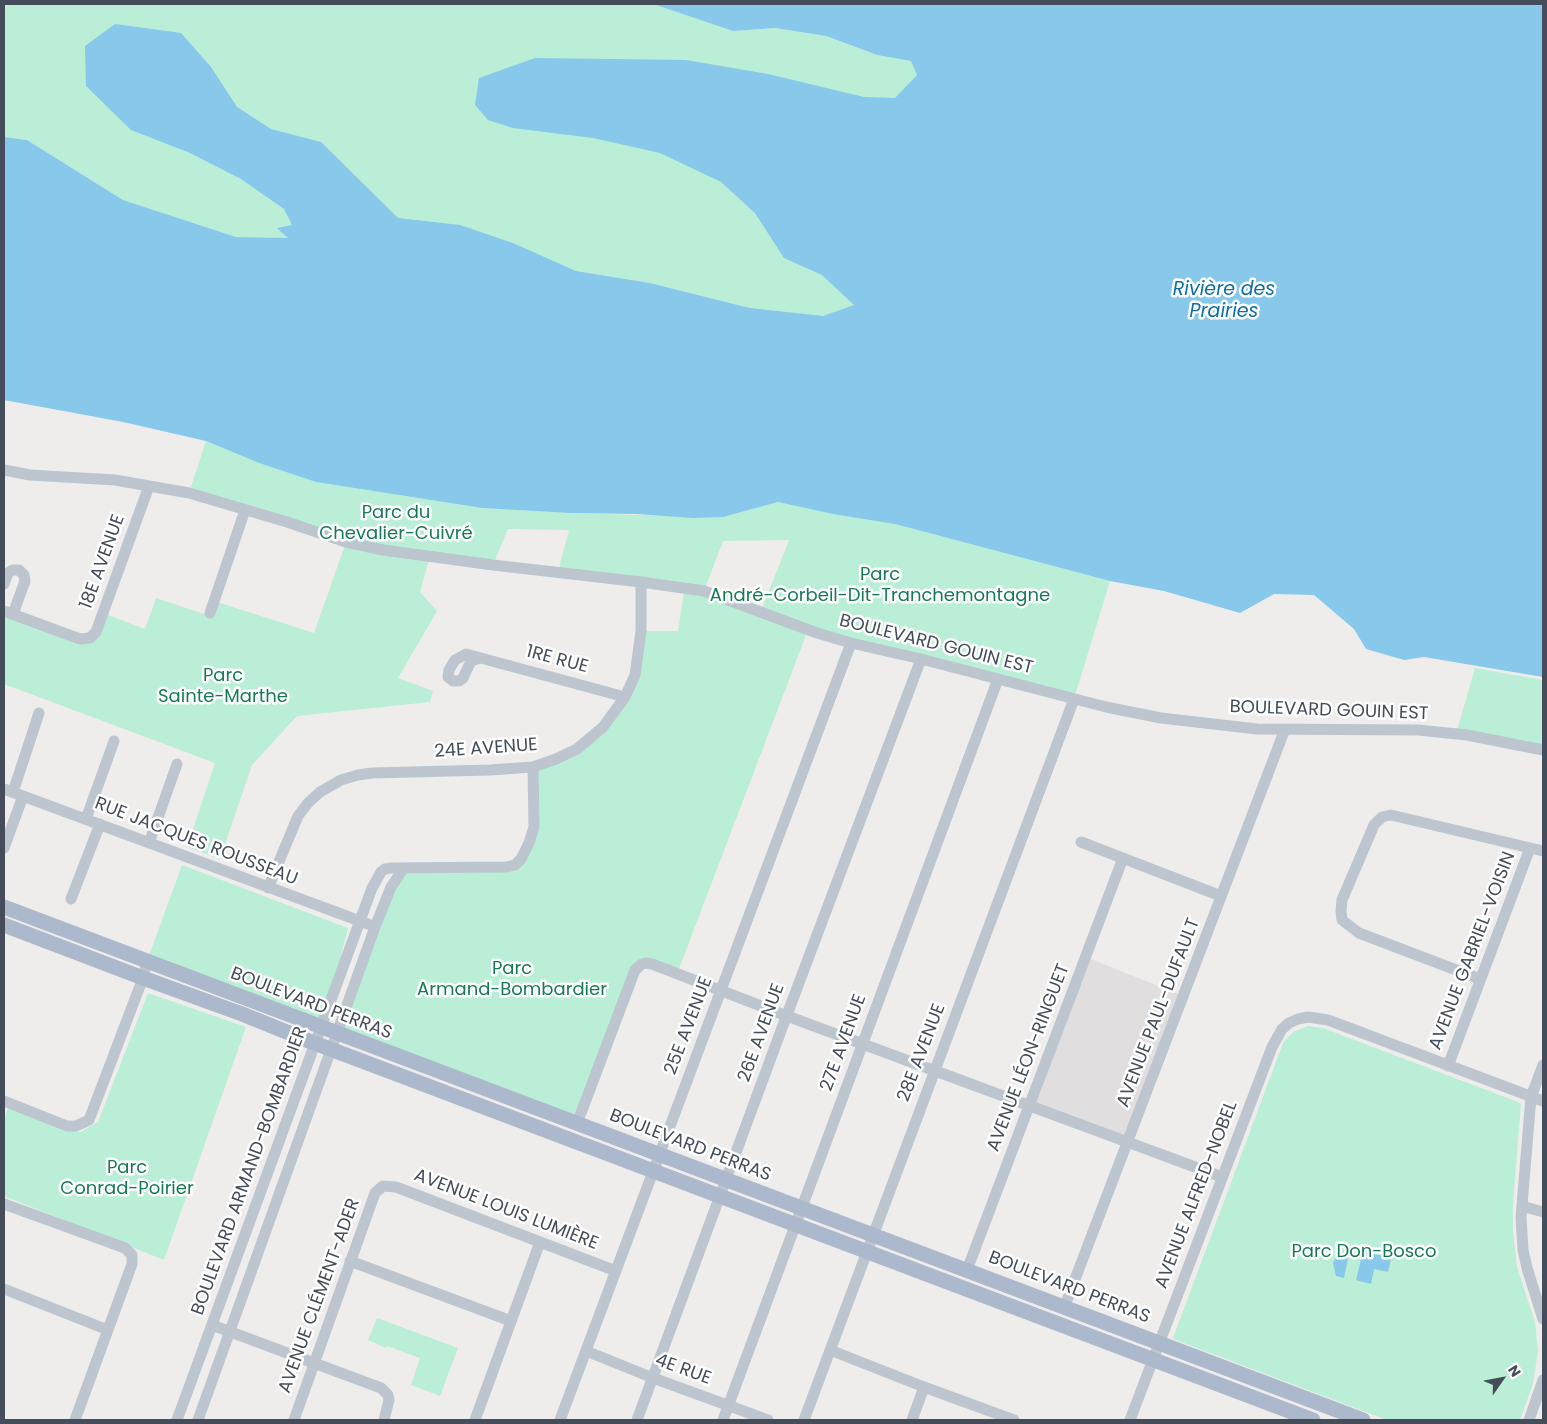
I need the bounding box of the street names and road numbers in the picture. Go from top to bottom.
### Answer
street label: 18E AVENUE [76,512,130,612]
street label: BOULEVARD GOUIN EST [837,610,1035,680]
street label: 1RE RUE [524,641,590,679]
street label: BOULEVARD GOUIN EST [1229,697,1429,725]
street label: 24E AVENUE [434,735,538,763]
street label: RUE JACQUES ROUSSEAU [92,793,300,891]
street label: AVENUE GABRIEL-VOISIN [1425,849,1521,1053]
street label: AVENUE PAUL-DUFAULT [1113,916,1205,1110]
street label: AVENUE LÉON-RINGUET [983,961,1075,1155]
street label: BOULEVARD PERRAS [227,963,395,1045]
street label: 25E AVENUE [660,974,718,1078]
street label: 26E AVENUE [734,981,790,1085]
street label: 27E AVENUE [816,991,872,1095]
street label: 28E AVENUE [893,1001,951,1105]
street label: BOULEVARD ARMAND-BOMBARDIER [188,1024,312,1318]
street label: AVENUE ALFRED-NOBEL [1151,1098,1243,1292]
street label: BOULEVARD PERRAS [606,1105,774,1187]
street label: AVENUE LOUIS LUMIÈRE [411,1165,601,1255]
street label: AVENUE CLÉMENT-ADER [275,1196,365,1396]
street label: BOULEVARD PERRAS [985,1247,1153,1329]
street label: 4E RUE [652,1350,714,1390]

